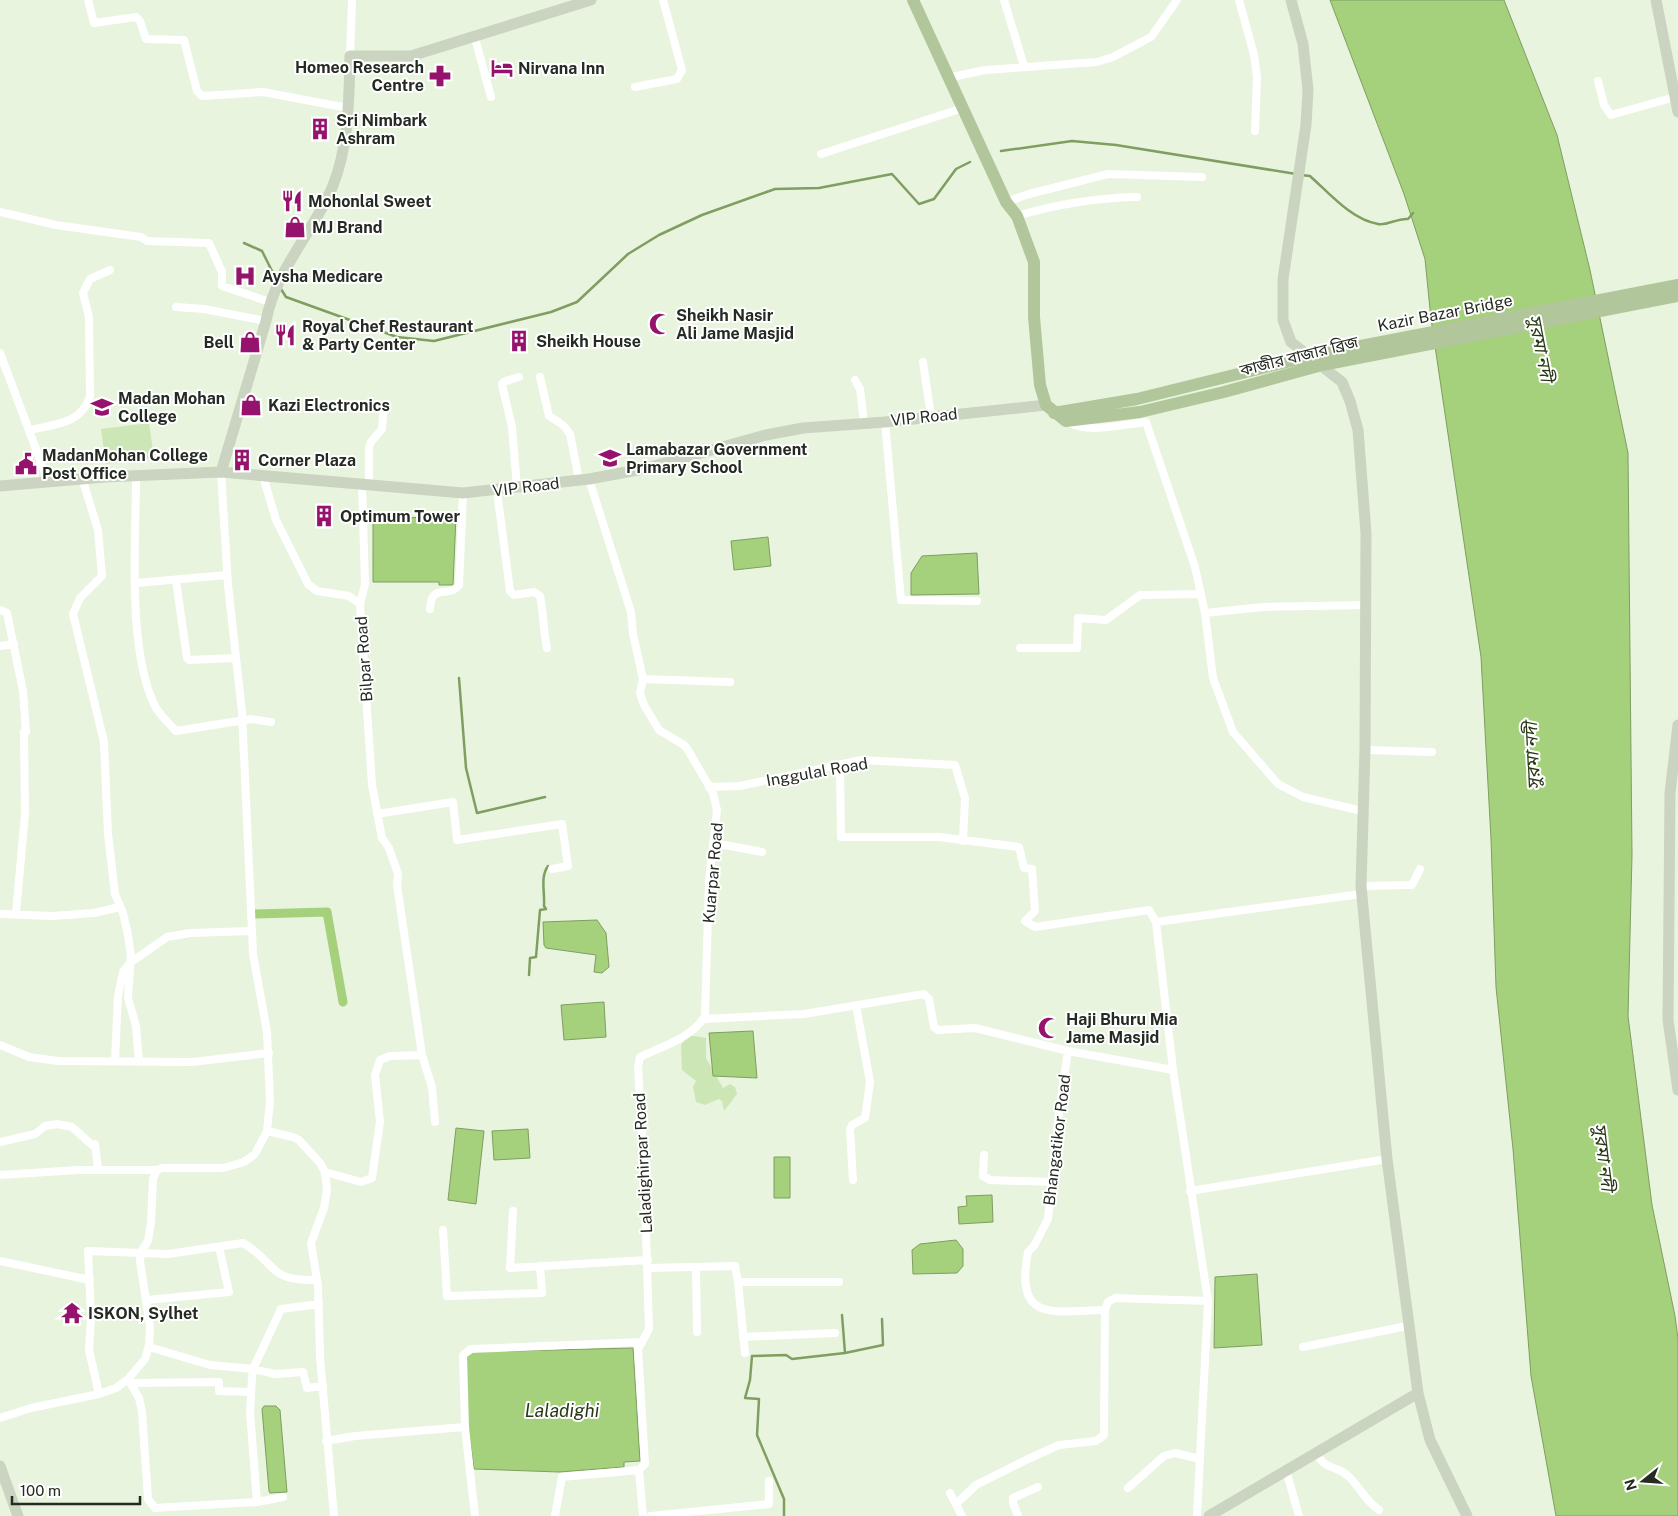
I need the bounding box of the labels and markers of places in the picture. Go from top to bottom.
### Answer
hotel icon: Nirvana Inn [489,55,515,81]
place label: Homeo Research Centre [295,58,424,95]
place label: Nirvana Inn [518,59,605,78]
pharmacy icon: Homeo Research Centre [427,63,453,89]
place label: Sri Nimbark Ashram [336,111,427,148]
building icon: Sri Nimbark Ashram [307,116,333,142]
restaurant icon: Mohonlal Sweet [279,188,305,214]
place label: Mohonlal Sweet [308,192,432,211]
shop icon: MJ Brand [282,214,308,240]
place label: MJ Brand [312,218,382,237]
hospital icon: Aysha Medicare [232,263,258,289]
place label: Aysha Medicare [262,267,383,286]
place label: Sheikh Nasir Ali Jame Masjid [676,306,794,343]
mosque icon: Sheikh Nasir Ali Jame Masjid [647,311,673,337]
place label: Royal Chef Restaurant & Party Center [302,317,474,354]
restaurant icon: Royal Chef Restaurant & Party Center [272,322,298,348]
building icon: Sheikh House [506,328,532,354]
shop icon: Bell [237,329,263,355]
place label: Sheikh House [536,332,641,351]
place label: Bell [203,333,234,352]
place label: Madan Mohan College [118,389,225,426]
shop icon: Kazi Electronics [238,392,264,418]
school or university icon: Madan Mohan College [89,394,115,420]
place label: Kazi Electronics [268,396,390,415]
place label: Lamabazar Government Primary School [626,440,808,477]
school or university icon: Lamabazar Government Primary School [597,445,623,471]
place label: MadanMohan College Post Office [42,446,208,483]
building icon: Corner Plaza [229,447,255,473]
public building icon: MadanMohan College Post Office [13,451,39,477]
place label: Corner Plaza [258,451,356,470]
building icon: Optimum Tower [311,503,337,529]
place label: Optimum Tower [340,507,460,526]
place label: Haji Bhuru Mia Jame Masjid [1066,1010,1178,1047]
mosque icon: Haji Bhuru Mia Jame Masjid [1036,1015,1062,1041]
temple icon: ISKON, Sylhet [59,1300,85,1326]
place label: ISKON, Sylhet [88,1304,199,1323]

